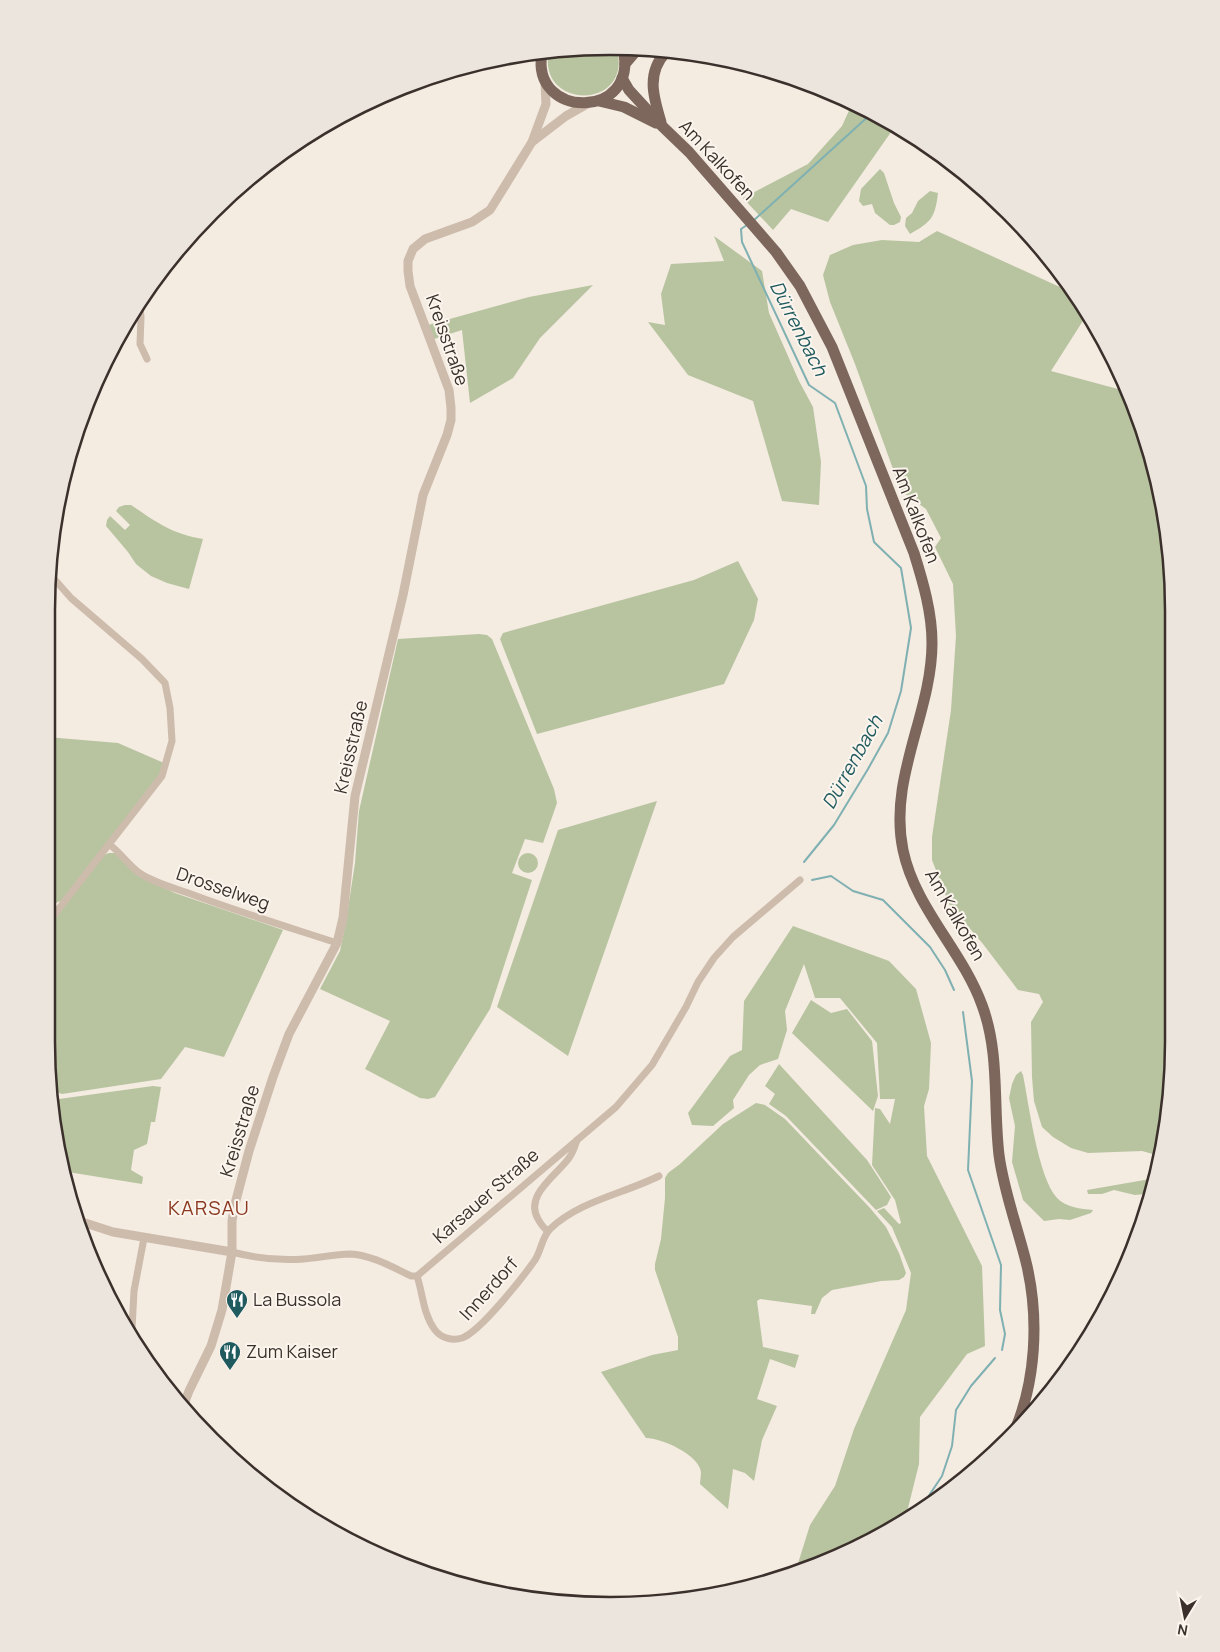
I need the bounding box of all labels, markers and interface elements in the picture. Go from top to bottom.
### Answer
street label: Am Kalkofen [674,114,761,205]
water label: Dürrenbach [764,276,834,381]
street label: Kreisstraße [421,291,475,389]
street label: Am Kalkofen [888,463,946,566]
street label: Kreisstraße [328,698,372,796]
water label: Dürrenbach [816,710,889,813]
street label: Drosselweg [173,861,273,915]
street label: Am Kalkofen [920,865,992,964]
street label: Kreisstraße [214,1082,264,1180]
street label: Karsauer Straße [427,1142,544,1248]
district label: KARSAU [168,1194,250,1221]
street label: Innerdorf [454,1251,523,1325]
place label: La Bussola [253,1287,341,1311]
restaurant icon: La Bussola [225,1288,249,1319]
place label: Zum Kaiser [246,1339,338,1363]
restaurant icon: Zum Kaiser [218,1340,242,1371]
north arrow [1160,1592,1210,1642]
text: N [1176,1620,1189,1641]

